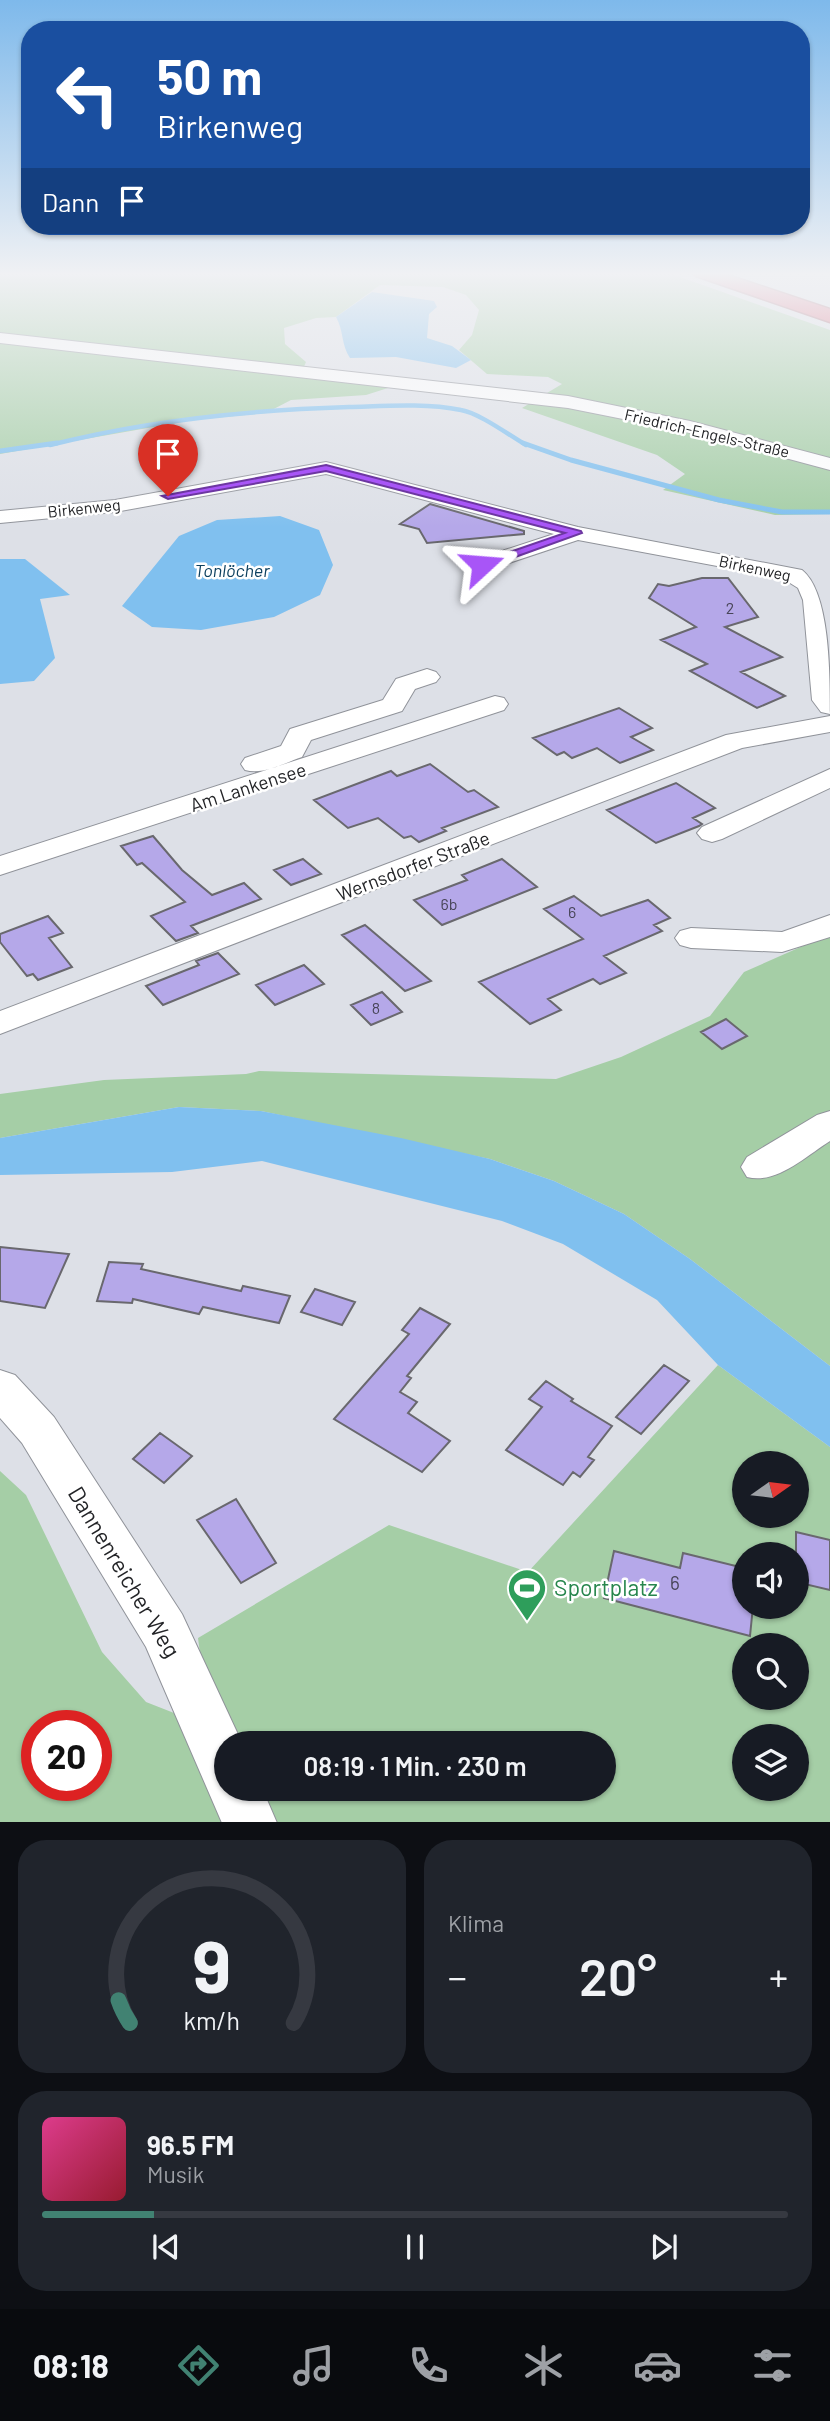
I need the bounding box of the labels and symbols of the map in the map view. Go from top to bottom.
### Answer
street label: Friedrich-Engels-Straße [623,404,791,461]
pin [138,424,198,496]
street label: Birkenweg [47,494,121,521]
position arrow [445,528,519,602]
street label: Birkenweg [717,551,793,584]
water label: Tonlöcher [194,559,270,581]
house number: 2 [726,598,734,617]
street label: Am Lankensee [187,757,309,816]
street label: Wernsdorfer Straße [333,826,493,905]
house number: 6b [441,894,457,913]
house number: 6 [568,902,576,921]
house number: 8 [372,998,380,1017]
north arrow [732,1451,808,1528]
street label: Dannenreicher Weg [63,1481,187,1662]
sports icon: Sportplatz [506,1567,548,1622]
house number: 6 [670,1571,680,1594]
place label: Sportplatz [554,1573,658,1601]
speed limit sign: 20 [21,1710,112,1801]

